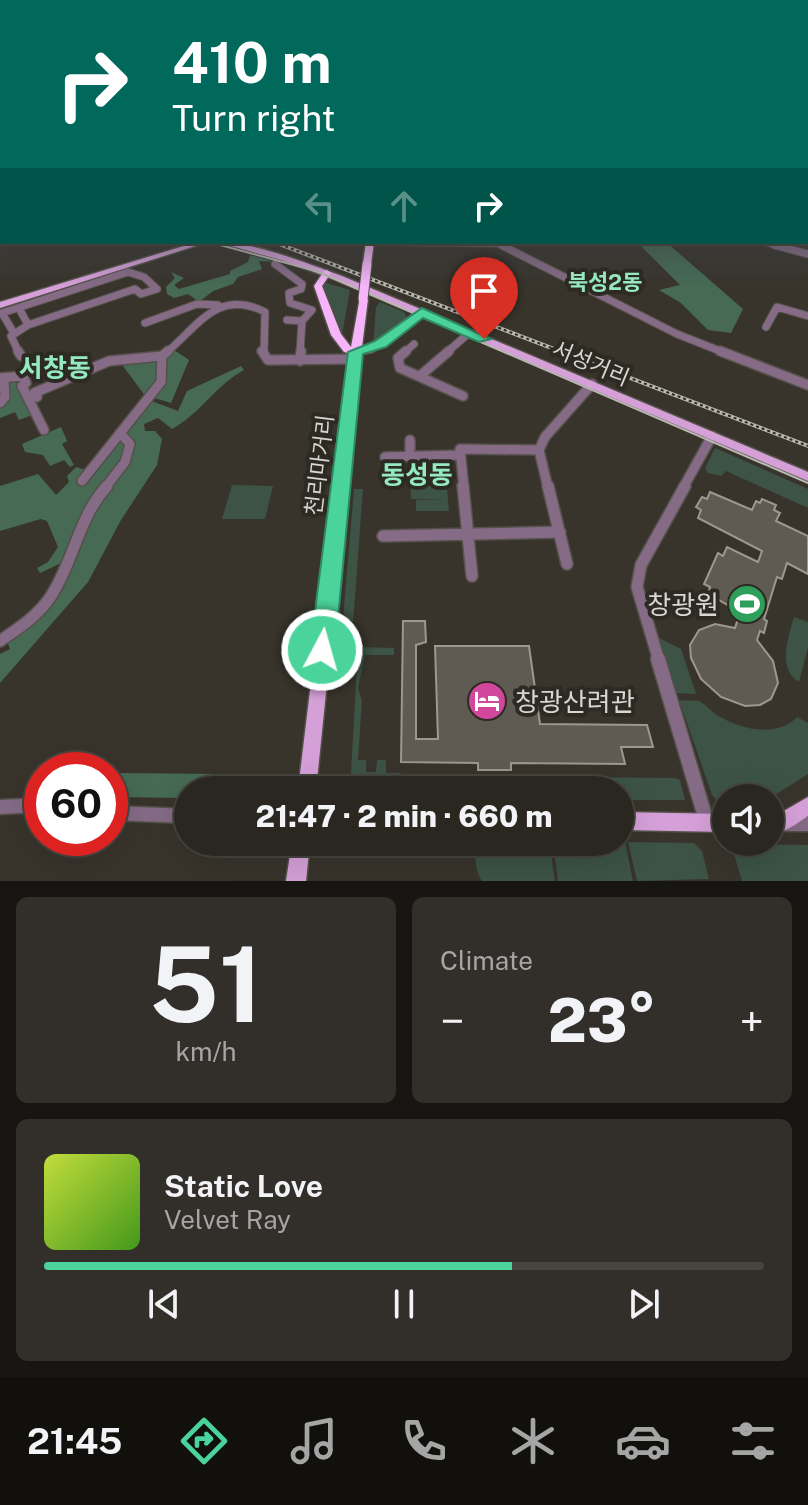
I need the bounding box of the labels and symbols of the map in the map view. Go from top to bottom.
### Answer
pin [450,257,518,339]
district label: 북성2동 [568,269,642,295]
street label: 서성거리 [549,335,633,391]
district label: 서창동 [19,352,91,383]
street label: 천리마거리 [300,413,338,517]
district label: 동성동 [381,459,453,490]
sports icon: 창광원 [726,583,768,625]
place label: 창광원 [647,589,719,620]
position arrow [280,608,364,692]
hotel icon: 창광산려관 [466,680,508,722]
place label: 창광산려관 [515,686,635,717]
speed limit sign: 60 [24,752,128,856]

